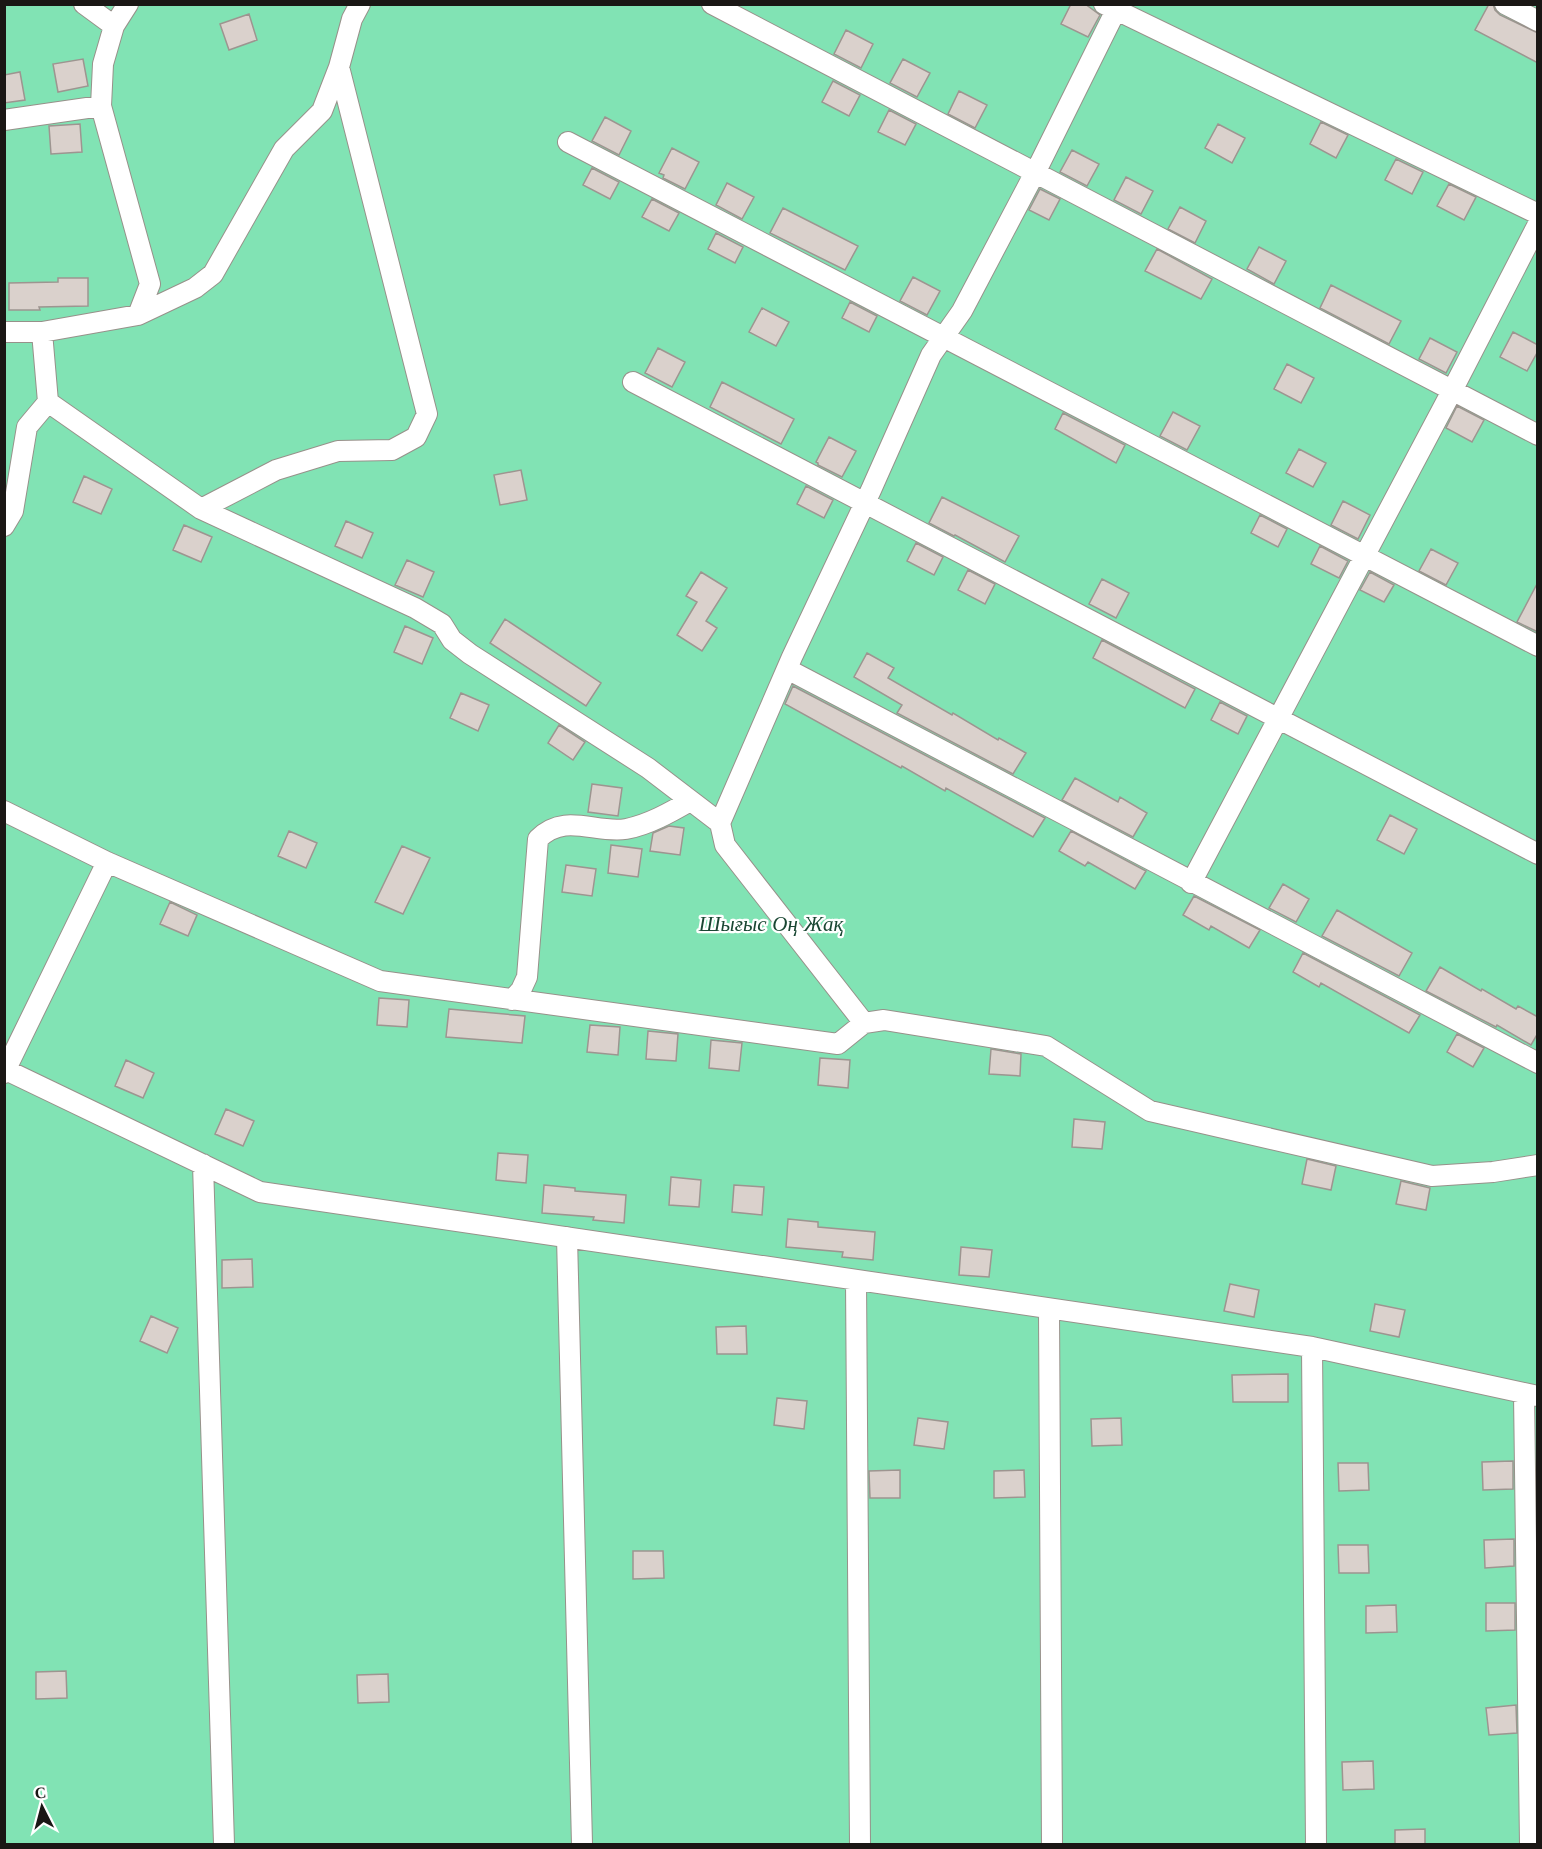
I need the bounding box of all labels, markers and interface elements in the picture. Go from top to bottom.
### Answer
park label: Шығыс Оң Жақ [698,911,843,937]
north arrow [12,1777,72,1837]
text: С [34,1782,47,1803]

